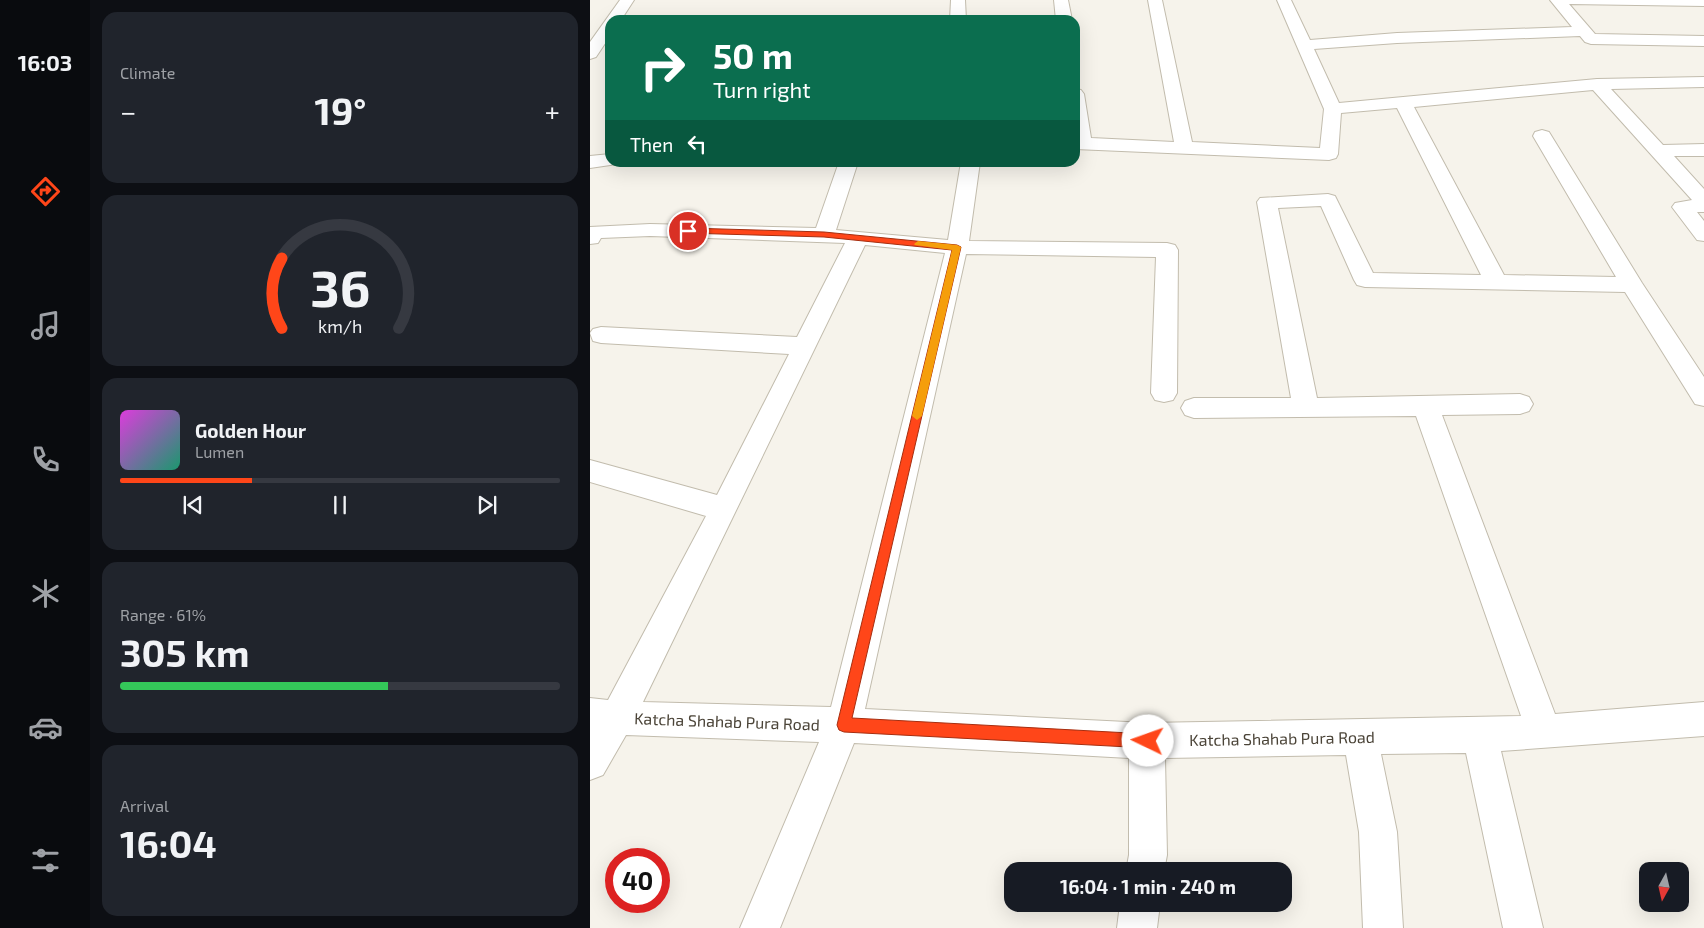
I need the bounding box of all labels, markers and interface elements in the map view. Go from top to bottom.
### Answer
text: 50 m [713,34,793,76]
icon: right [630,35,695,100]
text: 16:03 [18,49,72,75]
text: Climate [120,63,175,82]
text: Turn right [713,76,811,102]
text: 19° [315,87,366,133]
text: − [120,94,136,128]
text: + [545,94,560,128]
icon: left [683,130,711,158]
text: Then [630,133,673,156]
icon: directions [28,174,63,209]
pin [667,210,709,252]
icon: arrive [674,217,702,245]
text: 36 [310,255,370,317]
icon: music [28,308,63,343]
text: km/h [318,315,362,337]
text: Golden Hour [195,419,306,442]
icon: phone [28,442,63,477]
text: Lumen [195,442,244,461]
icon: previous [179,491,207,519]
icon: pause [326,491,354,519]
icon: next [473,491,501,519]
icon: climate [28,576,63,611]
text: Range · 61% [120,605,206,624]
text: 305 km [120,629,249,675]
street label: Katcha Shahab Pura Road [634,708,820,734]
icon: car [28,710,63,745]
position arrow [1121,714,1173,766]
street label: Katcha Shahab Pura Road [1189,727,1375,749]
text: Arrival [120,796,169,815]
text: 16:04 [120,820,217,866]
icon: filters [28,843,63,878]
speed limit sign: 40 [605,848,670,913]
north arrow [1639,862,1689,912]
map controls [1639,862,1689,912]
text: 16:04 · 1 min · 240 m [1060,875,1236,898]

